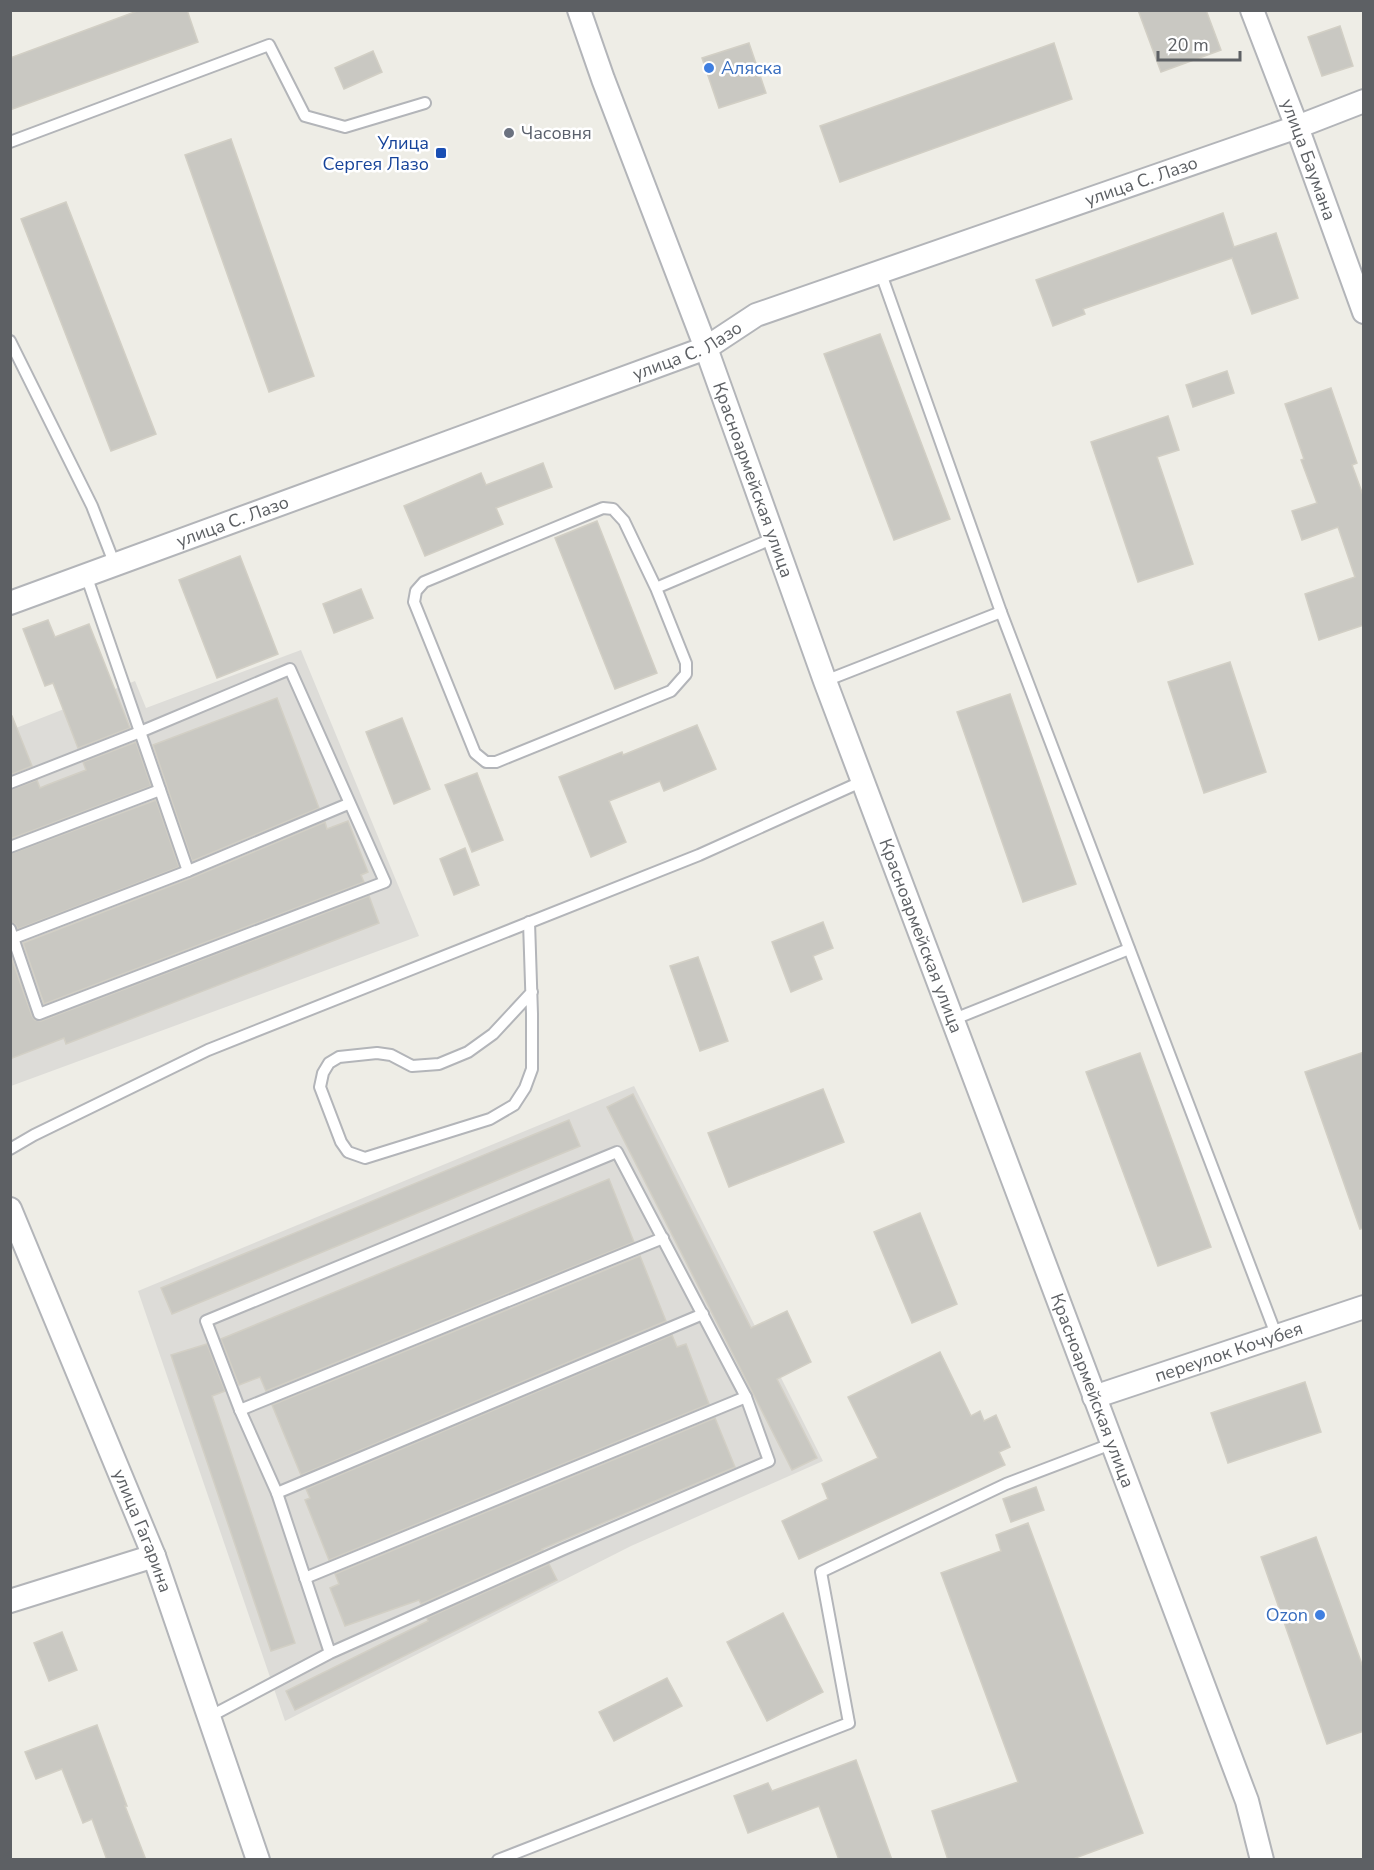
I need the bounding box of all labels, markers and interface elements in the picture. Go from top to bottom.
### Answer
scale bar [1158,24,1240,62]
text: 20 m [1167,33,1209,57]
place label: Аляска [721,56,782,80]
marker: Аляска [702,61,716,75]
street label: улица Баумана [1275,95,1342,224]
place label: Часовня [521,121,592,145]
marker: Часовня [502,126,516,140]
place label: Улица Сергея Лазо [323,131,429,176]
marker: Улица Сергея Лазо [434,146,448,160]
street label: улица С. Лазо [1082,150,1201,212]
street label: улица С. Лазо [629,315,747,386]
street label: Красноармейская улица [707,379,799,581]
street label: улица С. Лазо [173,490,292,553]
street label: Красноармейская улица [873,835,969,1036]
street label: Красноармейская улица [1045,1290,1140,1491]
street label: переулок Кочубея [1151,1316,1306,1388]
street label: улица Гагарина [107,1465,178,1596]
place label: Ozon [1266,1603,1308,1627]
marker: Ozon [1313,1608,1327,1622]

